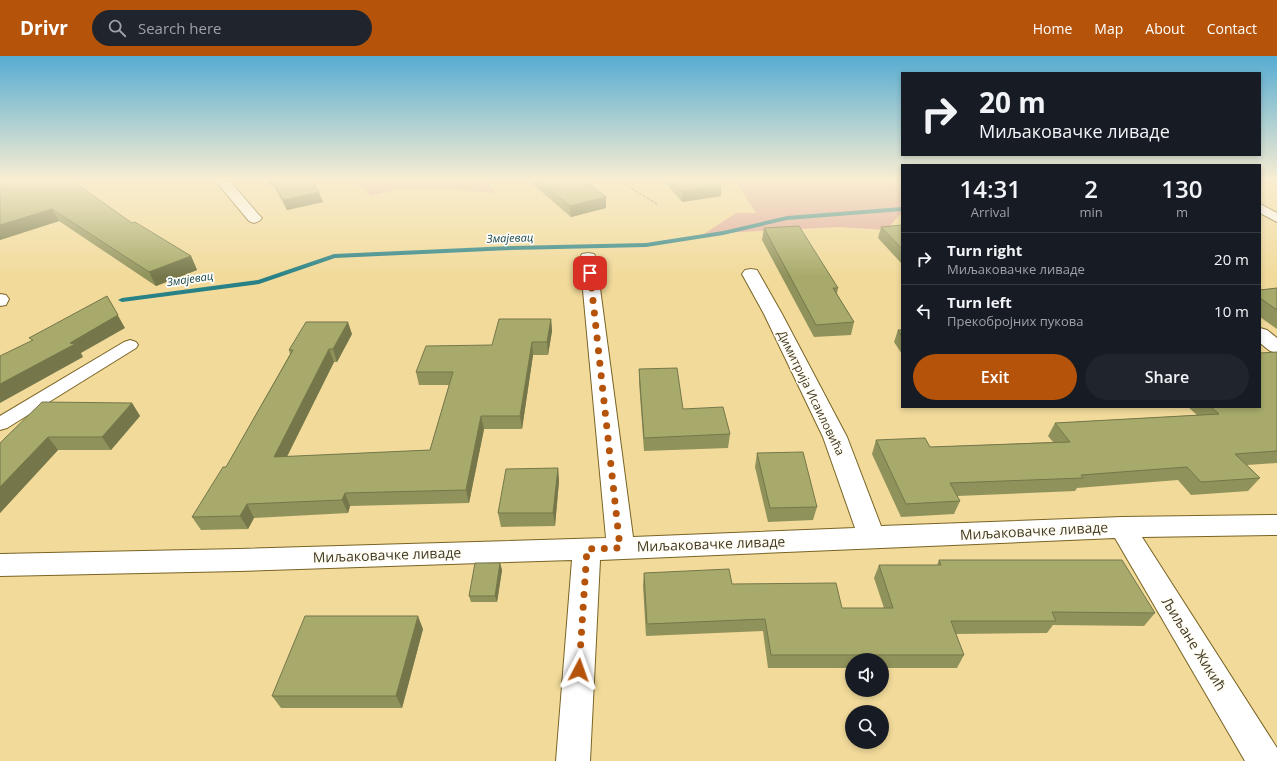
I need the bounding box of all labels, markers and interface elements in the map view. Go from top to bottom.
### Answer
search box [92,10,372,46]
text: Drivr [20,15,68,41]
icon: search [106,17,128,39]
text: Search here [138,18,222,38]
text: Home [1033,19,1072,38]
text: Map [1094,19,1123,38]
text: About [1145,19,1185,38]
text: Contact [1207,19,1257,38]
text: 20 m [979,83,1046,121]
icon: right [913,88,965,140]
text: Миљаковачке ливаде [979,119,1170,143]
text: 14:31 [960,172,1021,205]
text: 2 [1084,172,1098,205]
text: 130 [1161,172,1202,205]
text: Arrival [971,203,1010,221]
text: min [1080,203,1103,221]
text: m [1176,203,1188,221]
water label: Змајевац [485,229,534,246]
text: Turn right [947,240,1022,260]
icon: right [913,248,935,270]
text: 20 m [1214,249,1249,269]
pin [573,256,607,290]
text: Миљаковачке ливаде [947,260,1085,278]
icon: arrive [579,262,601,284]
water label: Змајевац [165,268,214,289]
text: Turn left [947,292,1012,312]
icon: left [913,300,935,322]
text: 10 m [1214,301,1249,321]
text: Прекобројних пукова [947,312,1084,330]
street label: Димитрија Исаиловића [774,327,849,458]
button: Exit [913,354,1077,400]
button: Share [1085,354,1249,400]
street label: Миљаковачке ливаде [959,517,1109,544]
street label: Миљаковачке ливаде [637,531,786,556]
street label: Миљаковачке ливаде [313,542,462,567]
street label: Љиљане Жикић [1158,593,1231,694]
position arrow [558,649,600,691]
map controls [845,653,889,749]
button: sound [845,653,889,697]
button: search [845,705,889,749]

